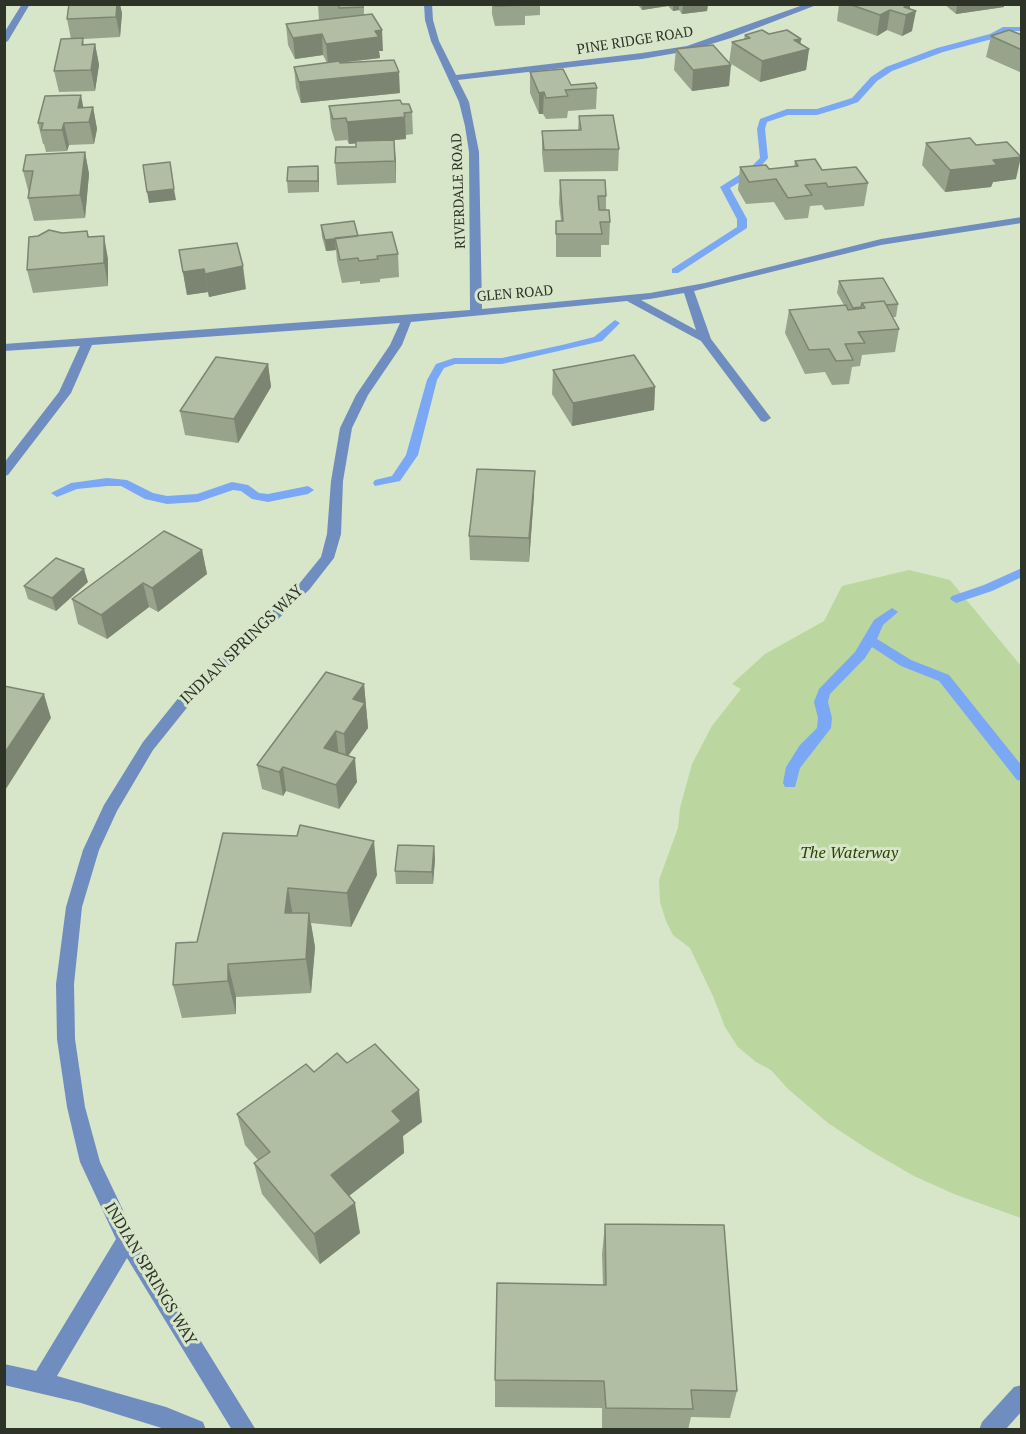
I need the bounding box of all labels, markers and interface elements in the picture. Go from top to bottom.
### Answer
street label: PINE RIDGE ROAD [576,24,694,58]
street label: RIVERDALE ROAD [449,133,469,249]
street label: GLEN ROAD [476,282,554,306]
street label: INDIAN SPRINGS WAY [177,581,307,709]
park label: The Waterway [800,843,898,863]
street label: INDIAN SPRINGS WAY [100,1199,200,1349]

